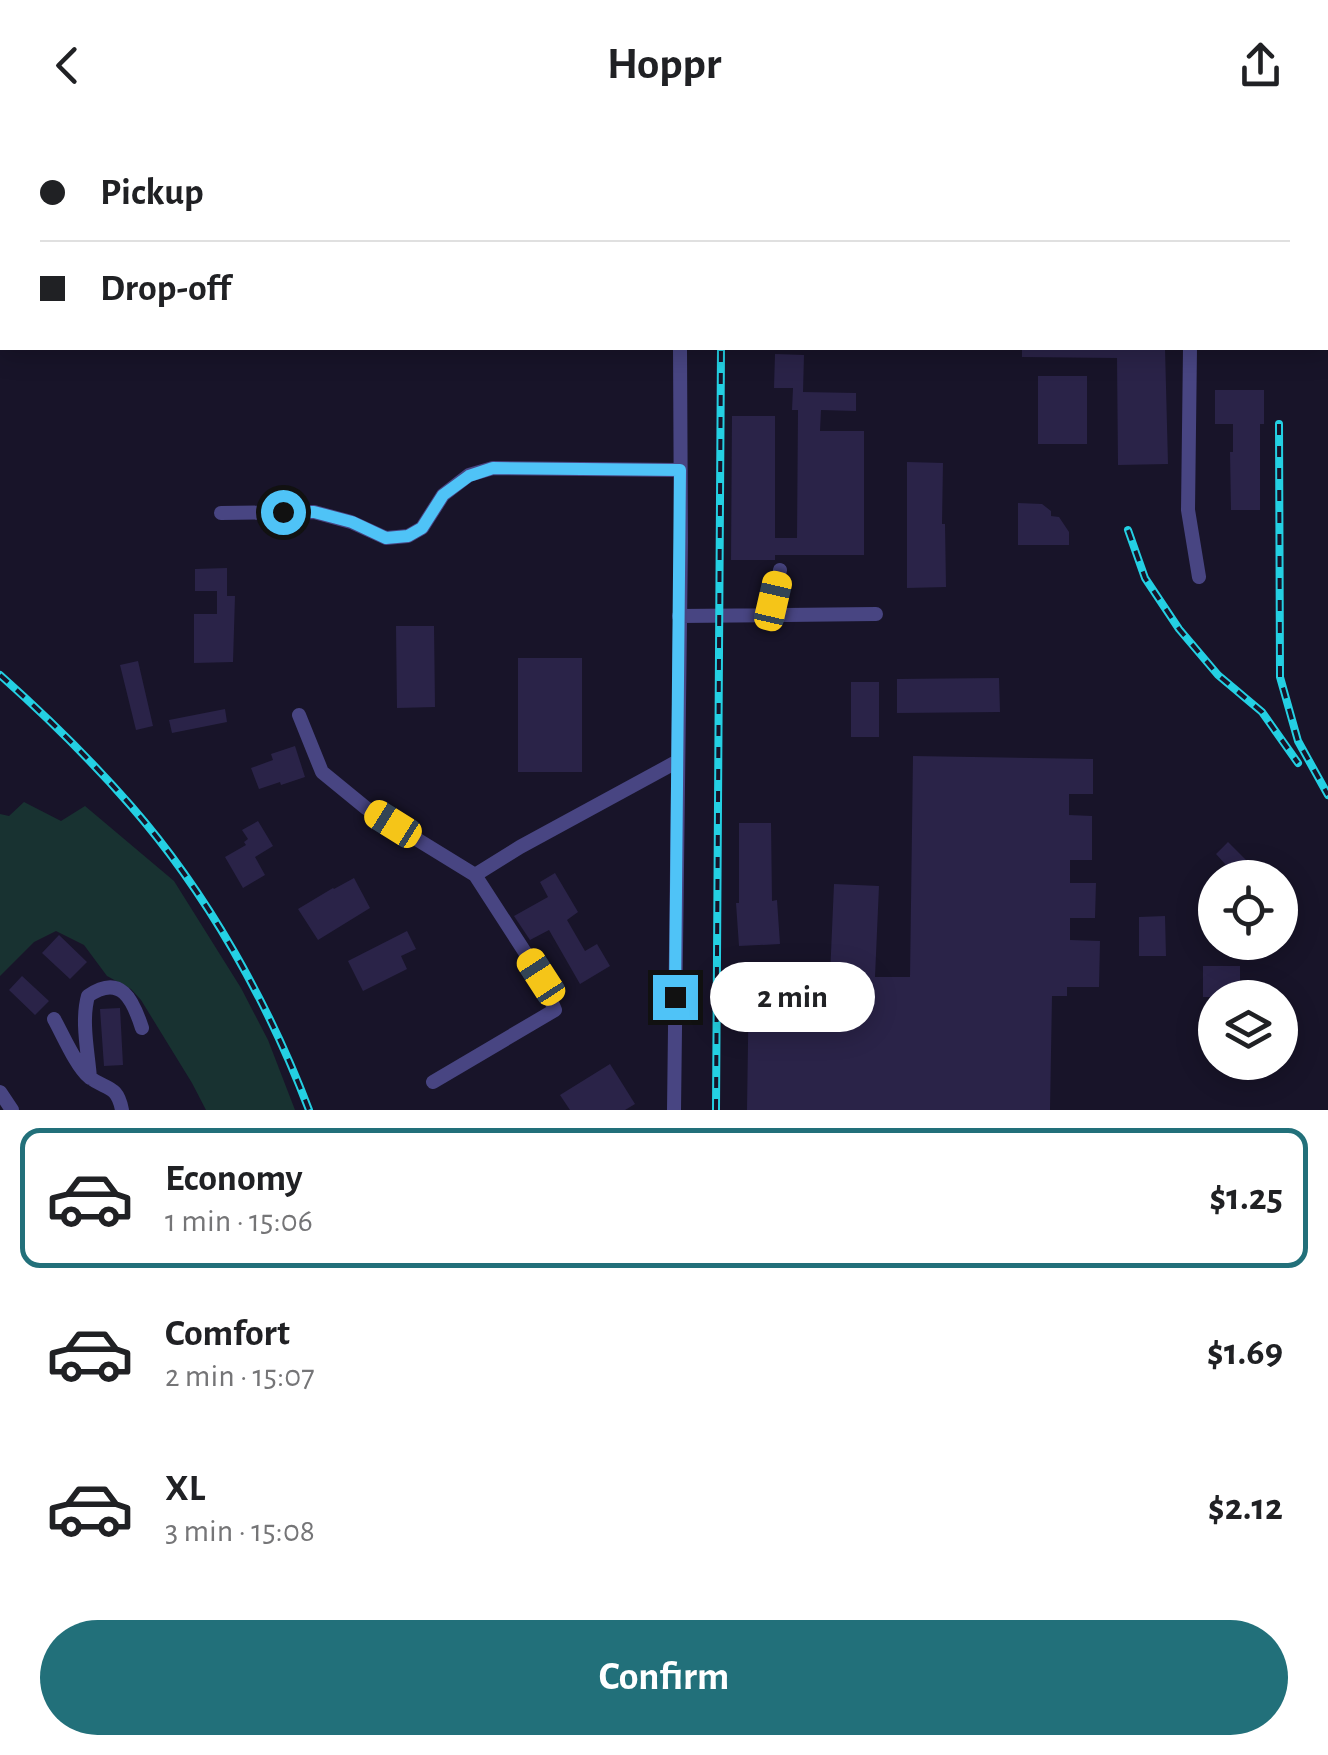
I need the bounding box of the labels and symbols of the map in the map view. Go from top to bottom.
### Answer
route start [261,490,306,535]
car [752,568,794,634]
car [360,795,426,853]
car [512,944,570,1010]
callout: 2 min [710,962,875,1032]
route end [653,975,698,1020]

